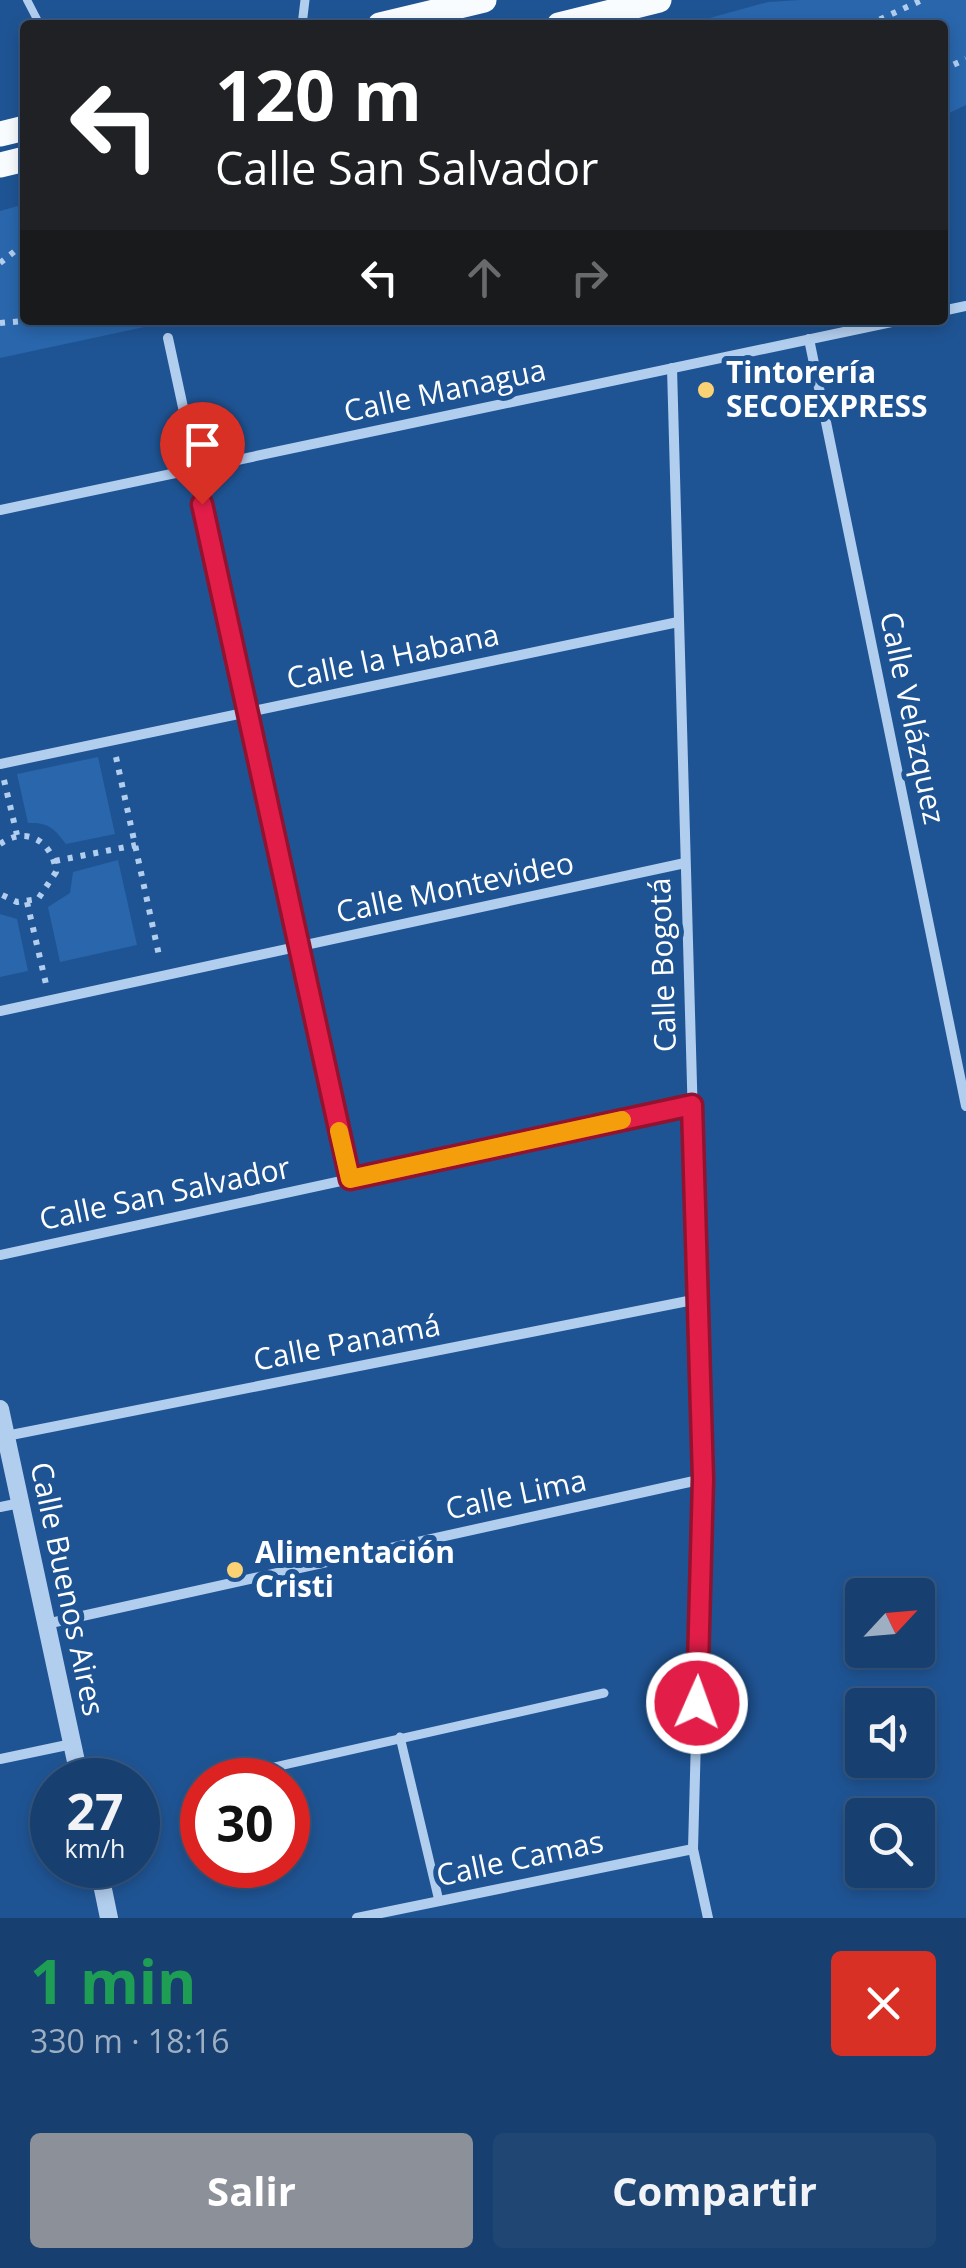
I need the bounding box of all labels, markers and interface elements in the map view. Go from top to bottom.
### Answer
text: 120 m [215,46,422,142]
icon: left [50,60,180,190]
text: Calle San Salvador [215,137,599,198]
icon: left [352,250,407,305]
icon: ahead [457,250,512,305]
icon: right [562,250,617,305]
street label: Calle Managua [340,348,549,431]
place label: Tintorería SECOEXPRESS [726,351,928,426]
marker: Tintorería SECOEXPRESS [695,379,717,401]
pin [160,402,245,505]
icon: arrive [175,417,230,472]
street label: Calle Velázquez [871,608,956,828]
street label: Calle la Habana [283,613,503,698]
street label: Calle Montevideo [332,841,577,932]
street label: Calle Bogotá [638,877,685,1053]
street label: Calle San Salvador [35,1146,294,1239]
street label: Calle Panamá [250,1303,444,1380]
street label: Calle Buenos Aires [22,1458,115,1719]
street label: Calle Lima [441,1459,590,1528]
place label: Alimentación Cristi [255,1531,455,1606]
marker: Alimentación Cristi [224,1559,246,1581]
north arrow [845,1578,935,1668]
map controls [845,1578,935,1888]
position arrow [645,1651,749,1755]
button: sound [845,1688,935,1778]
speed limit sign: 30 [180,1758,310,1888]
text: 27 [66,1777,124,1845]
button: search [845,1798,935,1888]
street label: Calle Camas [432,1820,607,1895]
text: km/h [65,1831,125,1865]
text: 1 min [30,1940,197,2022]
button: close [831,1951,936,2056]
text: 330 m · 18:16 [30,2019,229,2062]
button: Salir [30,2133,473,2248]
button: Compartir [493,2133,936,2248]

